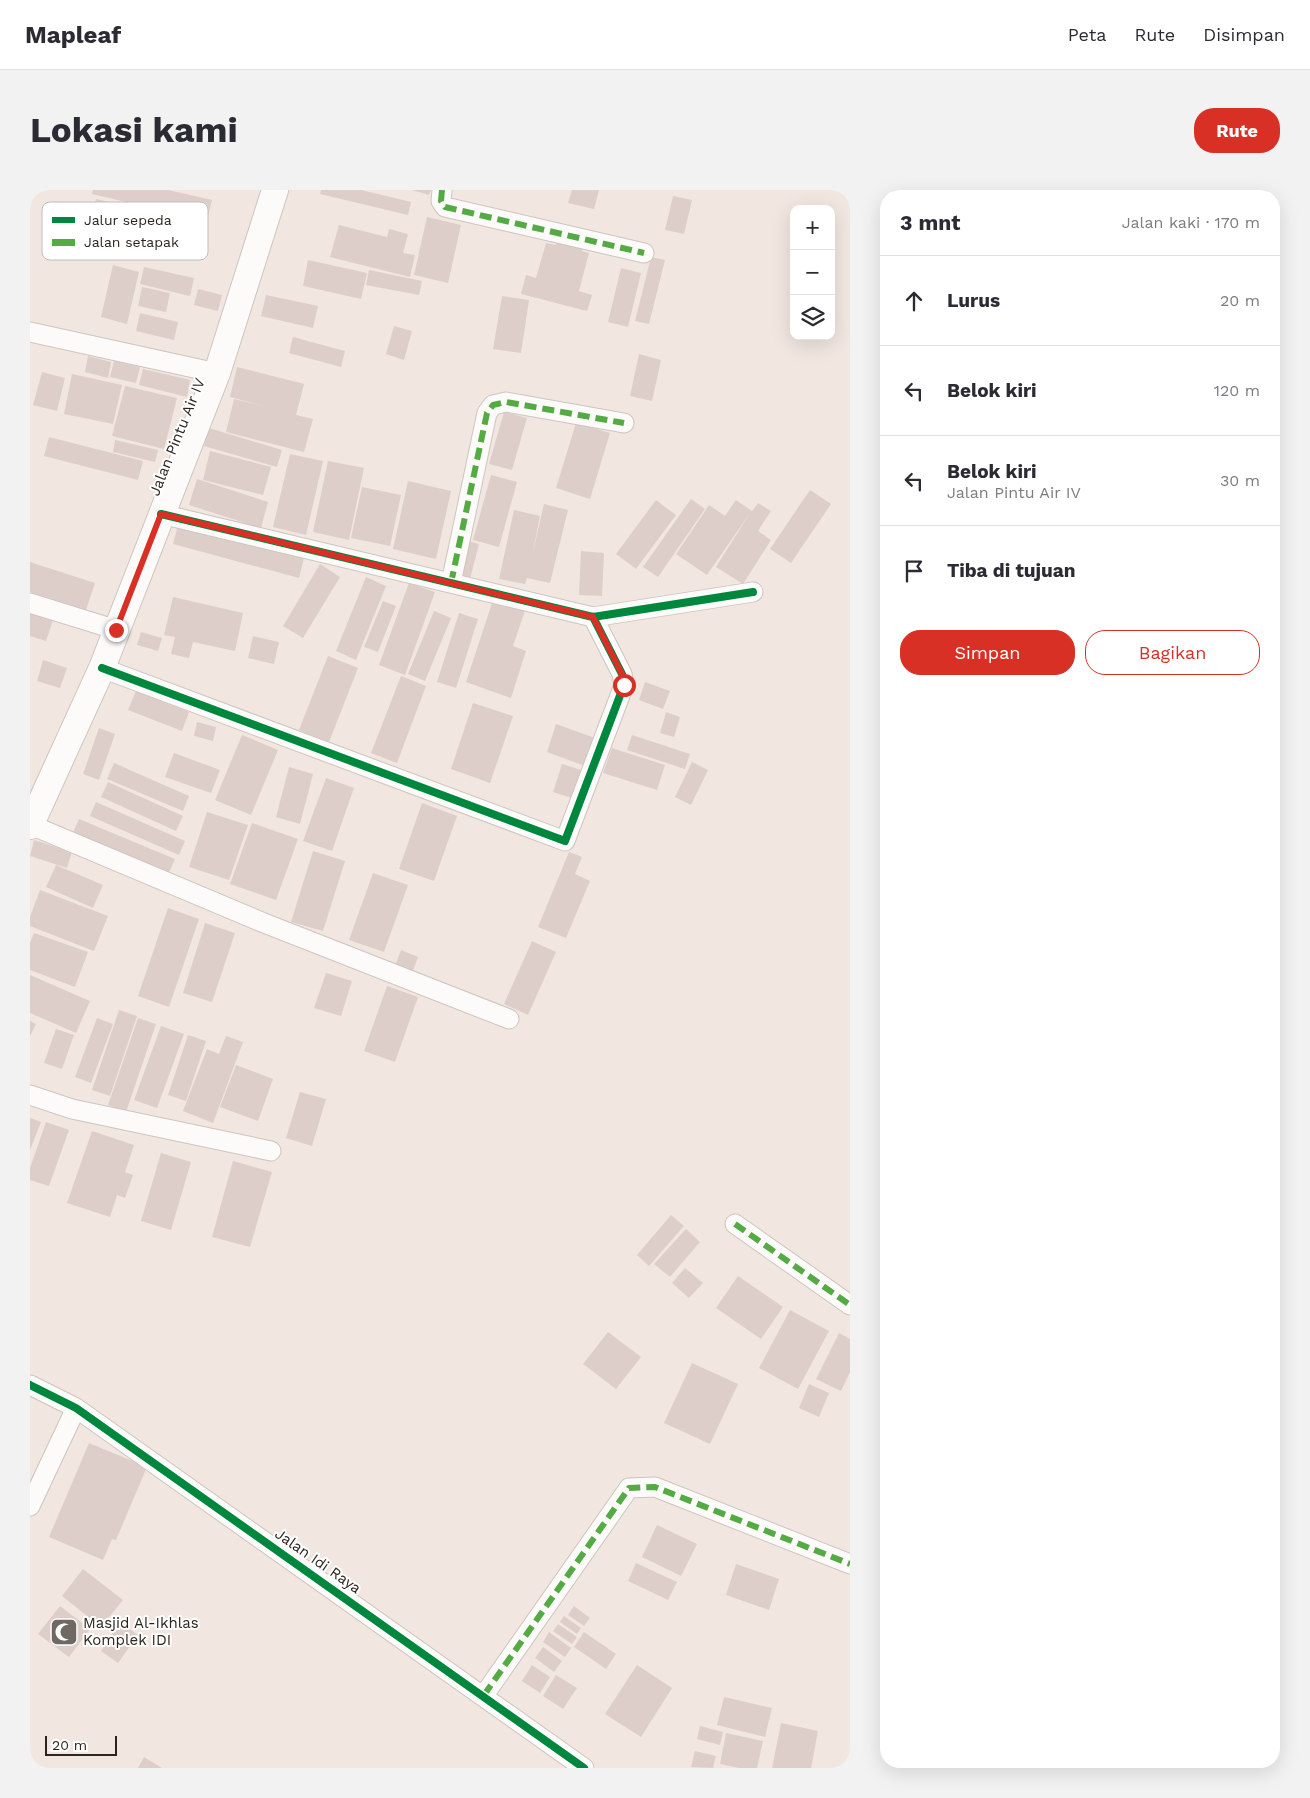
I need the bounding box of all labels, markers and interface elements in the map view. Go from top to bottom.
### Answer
text: Mapleaf [25,21,121,49]
text: Peta [1068,24,1106,45]
text: Rute [1134,24,1175,45]
text: Disimpan [1203,24,1285,45]
button: Rute [1194,108,1280,153]
text: Lokasi kami [30,109,238,151]
legend [42,202,208,260]
map controls [790,205,835,340]
button: + [790,205,835,250]
text: 3 mnt [900,210,960,235]
text: Jalur sepeda [84,212,172,228]
text: Jalan kaki · 170 m [1122,213,1260,232]
text: Jalan setapak [84,234,179,250]
button: − [790,250,835,295]
icon: ahead [900,287,928,315]
text: Lurus [947,289,1000,312]
text: 20 m [1220,291,1260,310]
button: layers [790,295,835,340]
street label: Jalan Pintu Air IV [145,375,209,499]
icon: left [900,377,928,405]
text: Belok kiri [947,379,1037,402]
text: 120 m [1214,381,1260,400]
text: Belok kiri [947,460,1037,483]
icon: left [900,467,928,495]
text: 30 m [1220,471,1260,490]
text: Jalan Pintu Air IV [947,483,1081,502]
icon: arrive [900,557,928,585]
text: Tiba di tujuan [947,559,1076,582]
route end [105,619,128,642]
button: Simpan [900,630,1075,675]
button: Bagikan [1085,630,1260,675]
route start [613,674,636,697]
street label: Jalan Idi Raya [271,1525,365,1598]
place label: Masjid Al-Ikhlas Komplek IDI [83,1614,199,1649]
mosque icon: Masjid Al-Ikhlas Komplek IDI [49,1617,79,1647]
scale bar [45,1733,118,1756]
text: 20 m [52,1737,87,1753]

